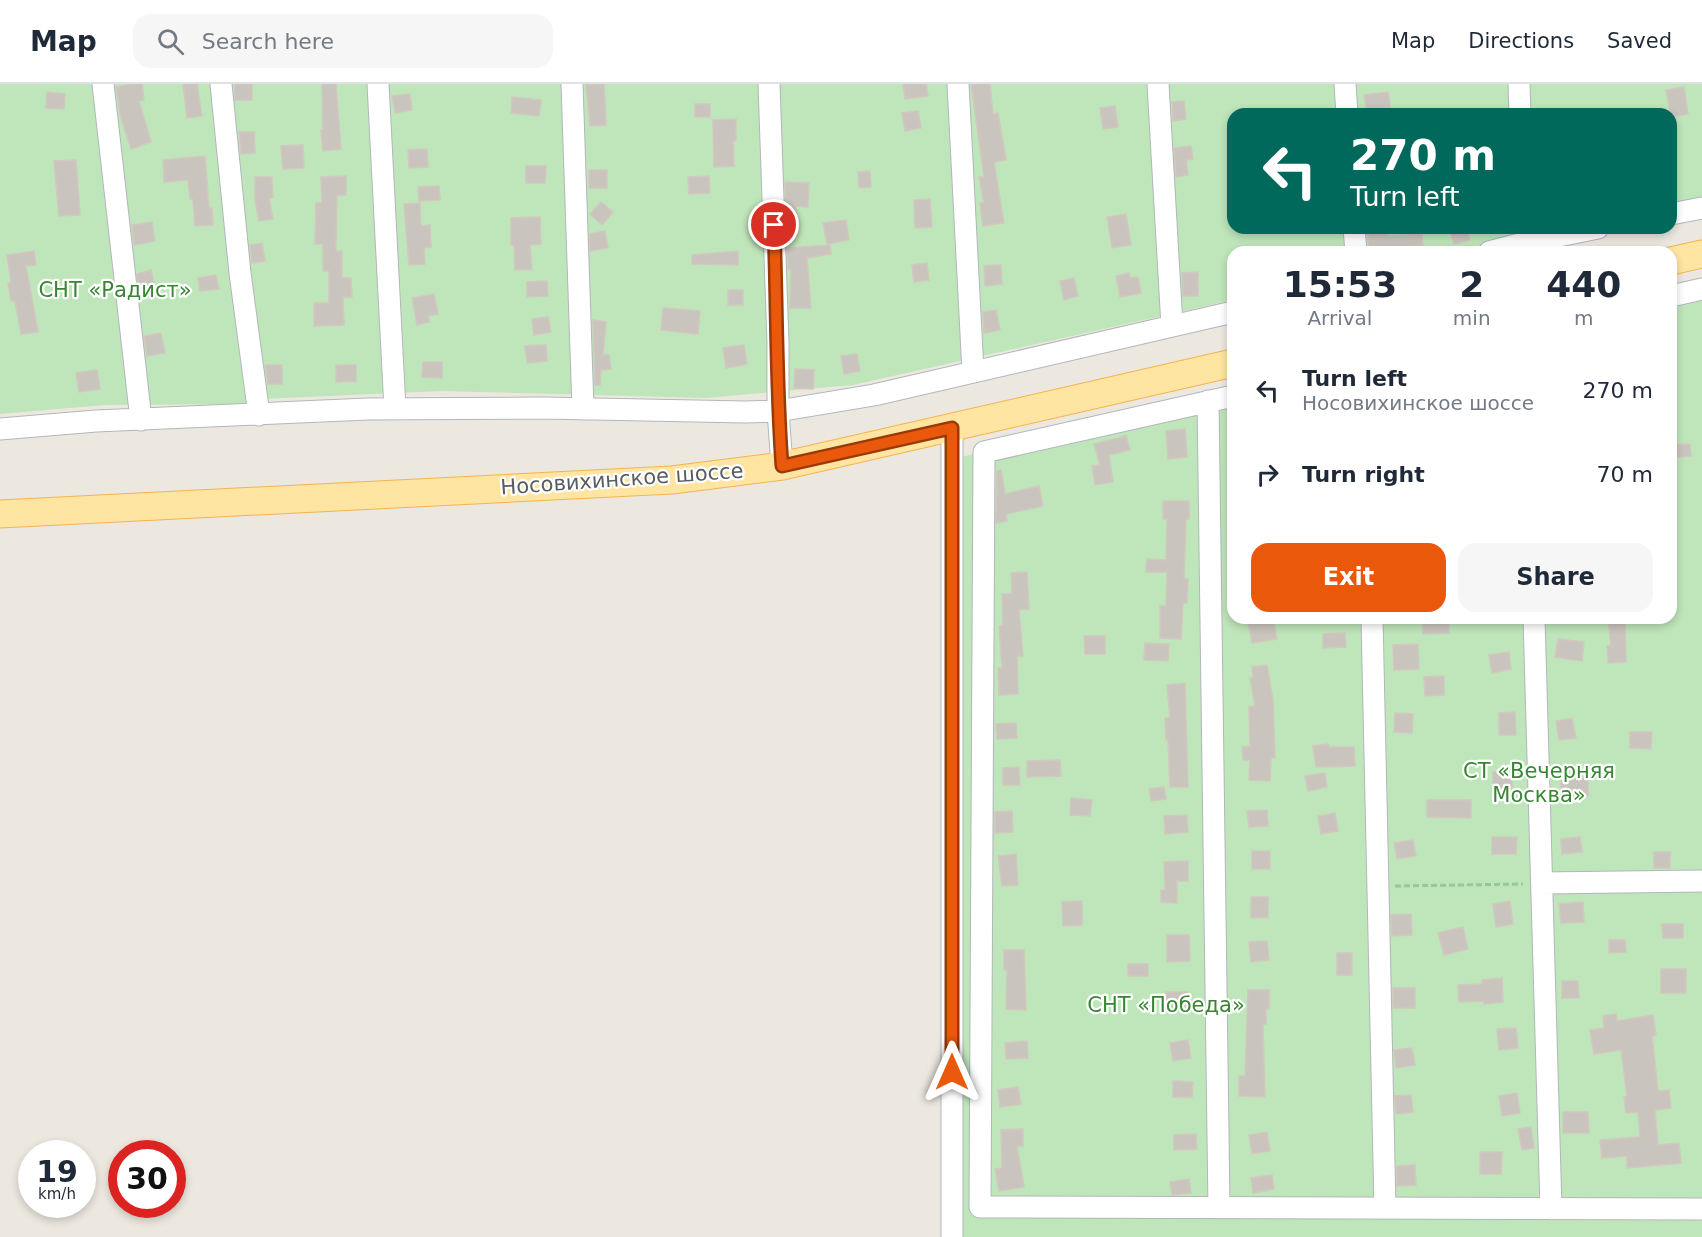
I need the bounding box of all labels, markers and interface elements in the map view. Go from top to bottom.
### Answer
search box [133,14,553,68]
text: Map [30,25,97,58]
icon: search [154,25,187,58]
text: Search here [202,29,334,54]
text: Map [1391,29,1435,53]
text: Directions [1468,29,1574,53]
text: Saved [1607,29,1672,53]
text: 270 m [1350,131,1496,180]
icon: left [1251,132,1329,210]
text: Turn left [1350,181,1460,212]
pin [748,199,799,250]
icon: arrive [757,208,790,241]
text: 15:53 [1283,264,1397,305]
text: 2 [1459,264,1484,305]
text: 440 [1546,264,1621,305]
park label: СНТ «Радист» [38,278,192,302]
text: Arrival [1307,306,1372,330]
text: min [1453,306,1491,330]
text: m [1574,306,1594,330]
text: Turn left [1302,366,1407,391]
icon: left [1251,374,1284,407]
text: 270 m [1583,378,1653,403]
text: Носовихинское шоссе [1302,391,1534,415]
icon: right [1251,458,1284,491]
street label: Носовихинское шоссе [500,459,744,499]
text: Turn right [1302,462,1425,487]
text: 70 m [1597,462,1653,487]
button: Exit [1251,543,1446,612]
button: Share [1458,543,1653,612]
park label: СТ «Вечерняя Москва» [1463,759,1615,807]
park label: СНТ «Победа» [1087,993,1245,1017]
position arrow [920,1040,984,1104]
speed limit sign: 30 [108,1140,186,1218]
text: 19 [36,1154,78,1189]
text: km/h [38,1185,76,1203]

